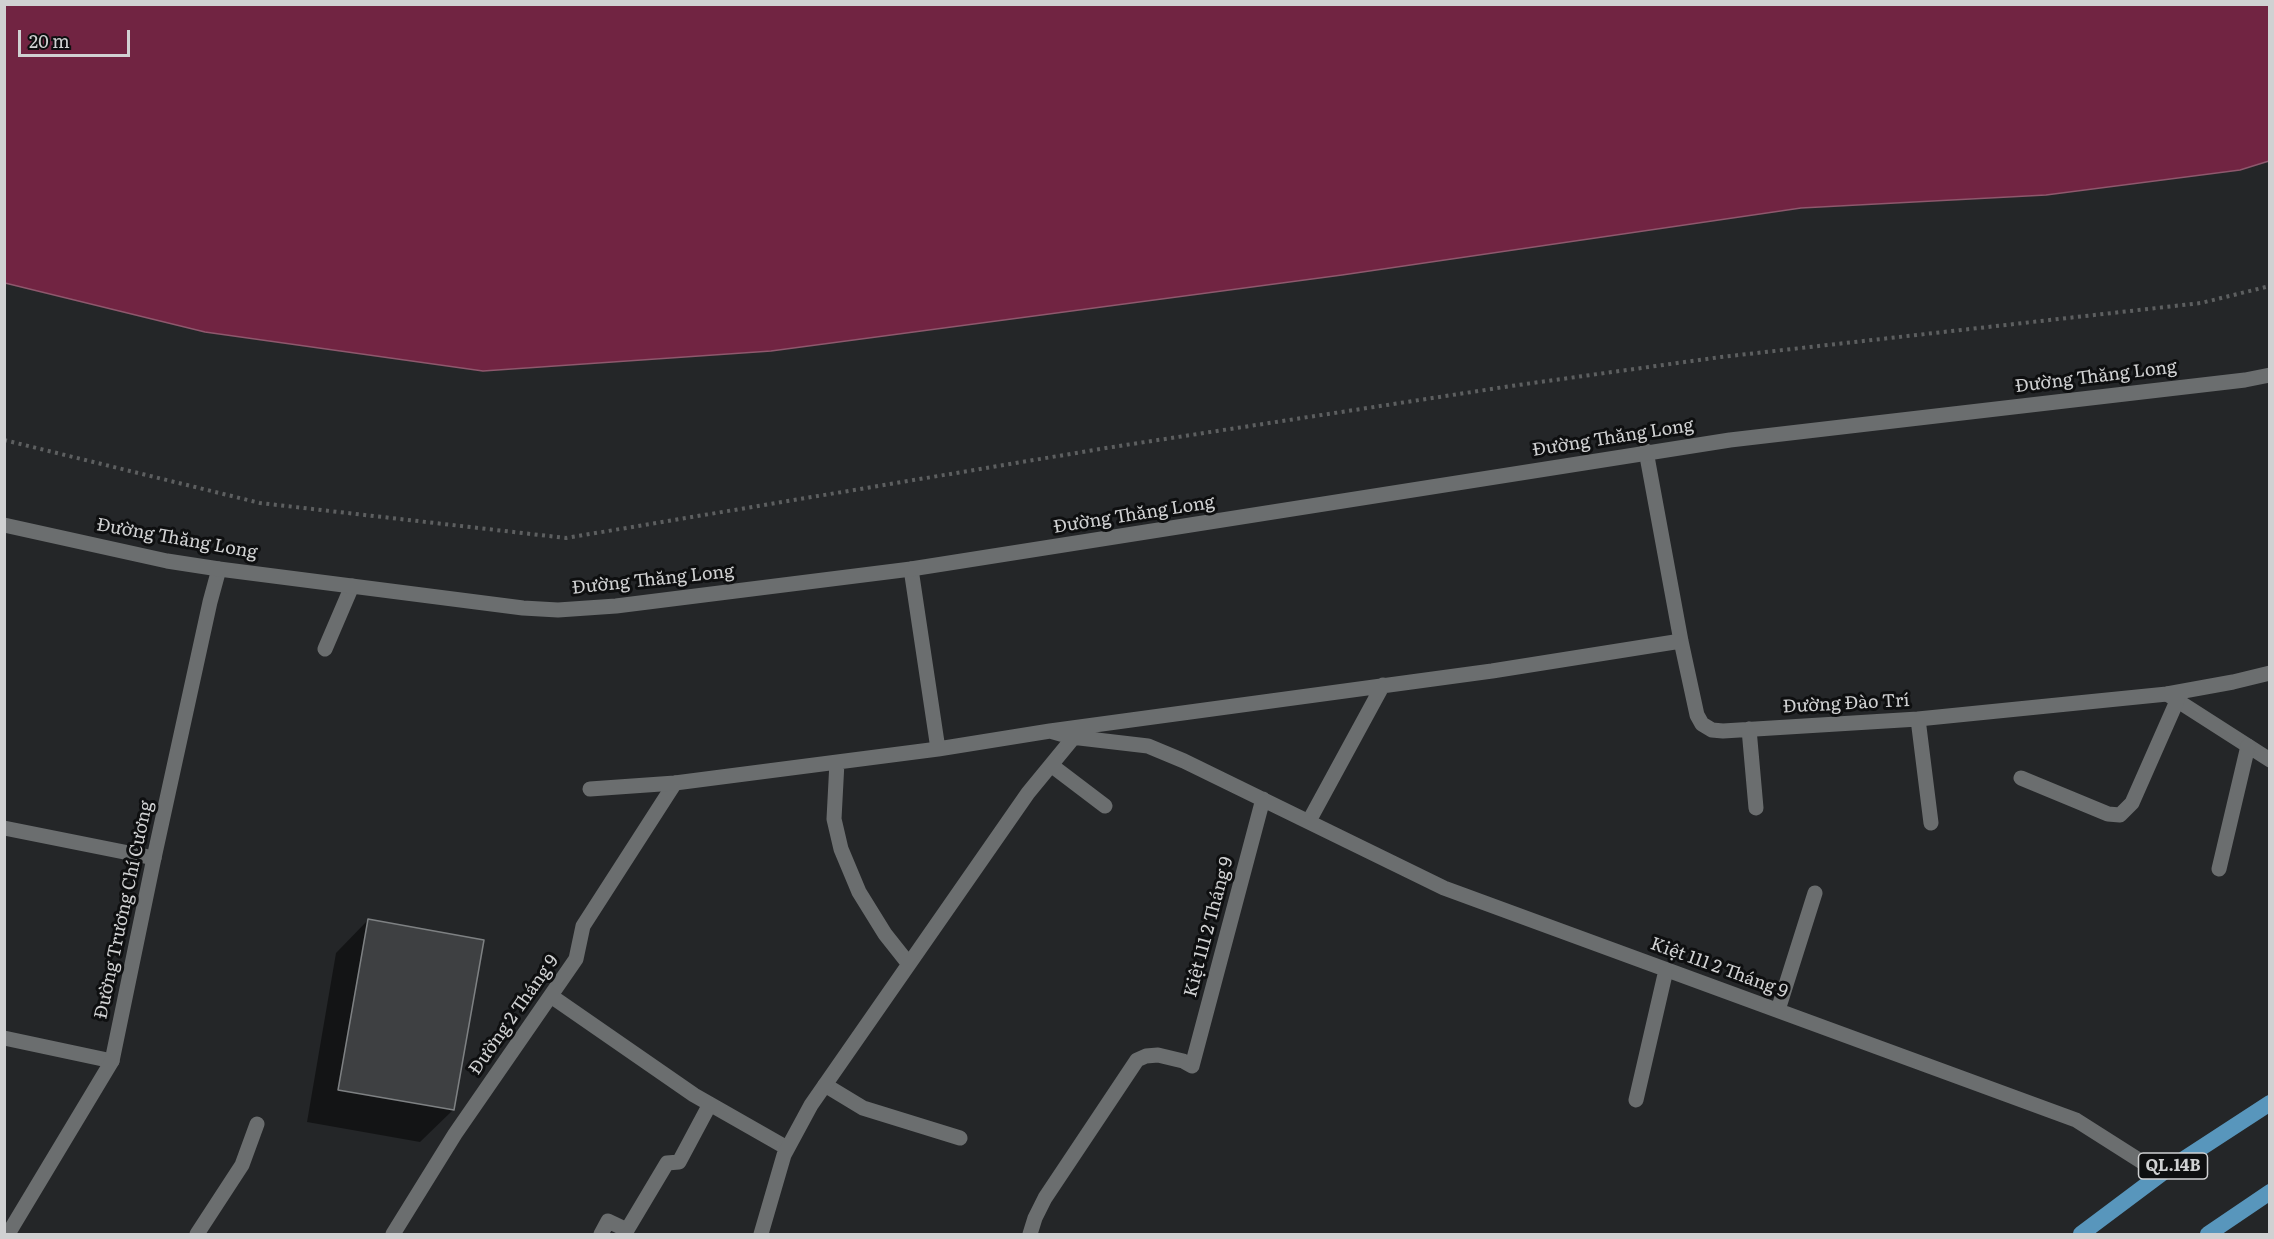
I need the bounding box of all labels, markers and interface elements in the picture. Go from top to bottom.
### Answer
scale bar [21,18,134,56]
text: 20 m [29,27,70,54]
street label: Đường Thăng Long [2014,356,2178,398]
street label: Đường Thăng Long [1531,415,1695,461]
street label: Đường Thăng Long [1052,492,1216,538]
street label: Đường Thăng Long [95,514,259,564]
street label: Đường Thăng Long [571,561,735,599]
street label: Đường Đào Trí [1782,690,1910,718]
street label: Đường Trương Chí Cương [90,799,158,1021]
street label: Kiệt 111 2 Tháng 9 [1180,854,1238,1000]
street label: Kiệt 111 2 Tháng 9 [1647,933,1791,1003]
street label: Đường 2 Tháng 9 [465,951,563,1079]
road number: QL.14B [2138,1153,2208,1179]

